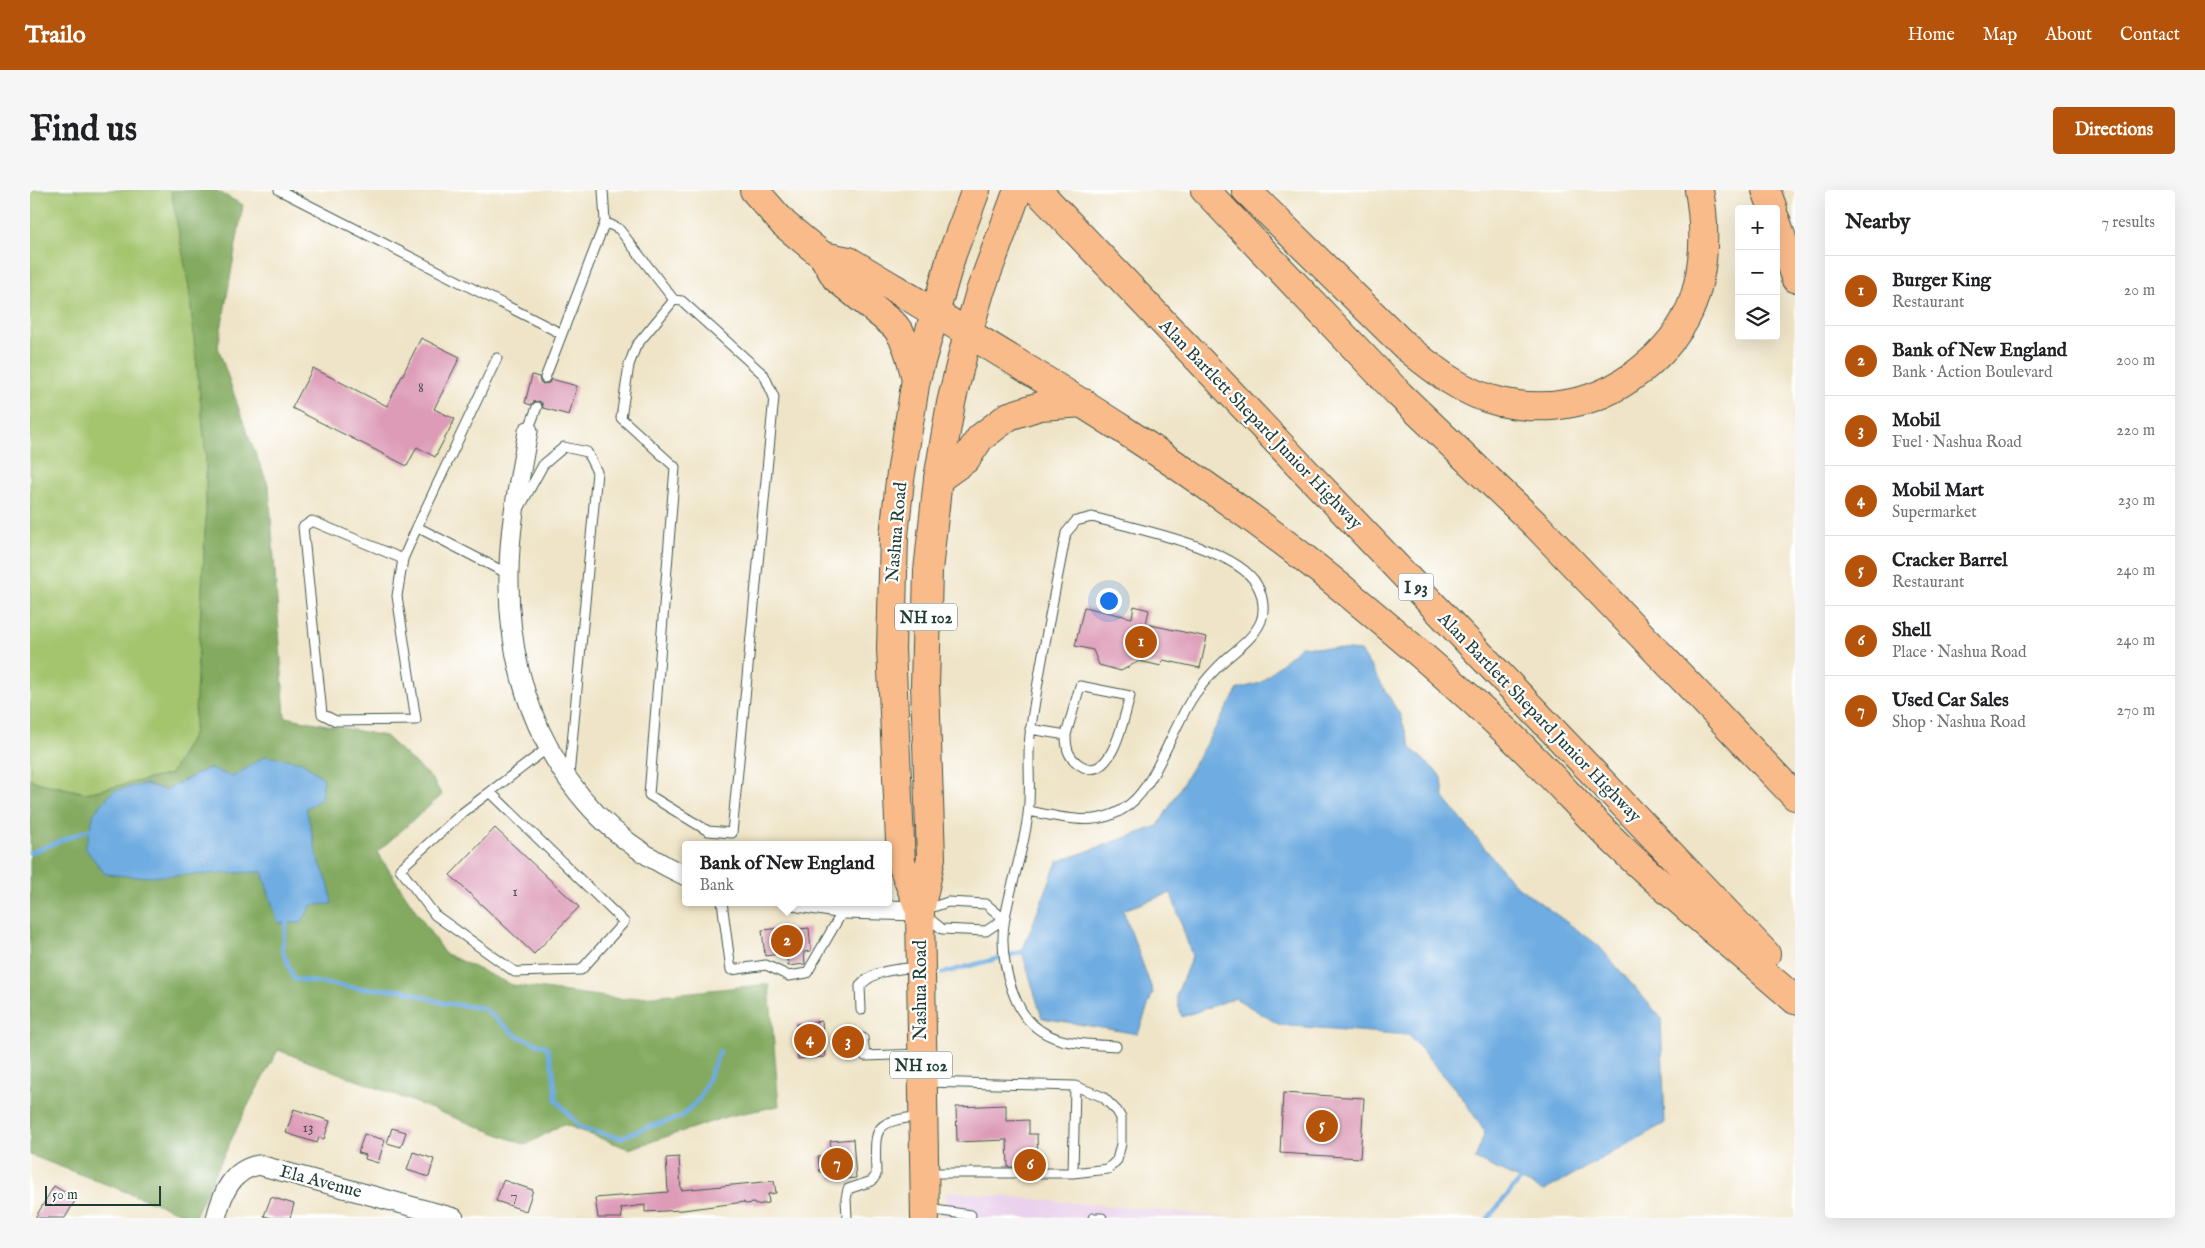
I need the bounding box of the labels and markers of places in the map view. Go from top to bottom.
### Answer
pin: 1 [1125,623,1157,661]
pin: 2 [771,922,803,960]
pin: 4 [794,1021,826,1059]
pin: 3 [832,1023,864,1061]
pin: 5 [1306,1107,1338,1145]
pin: 7 [821,1145,853,1183]
pin: 6 [1014,1146,1046,1184]

